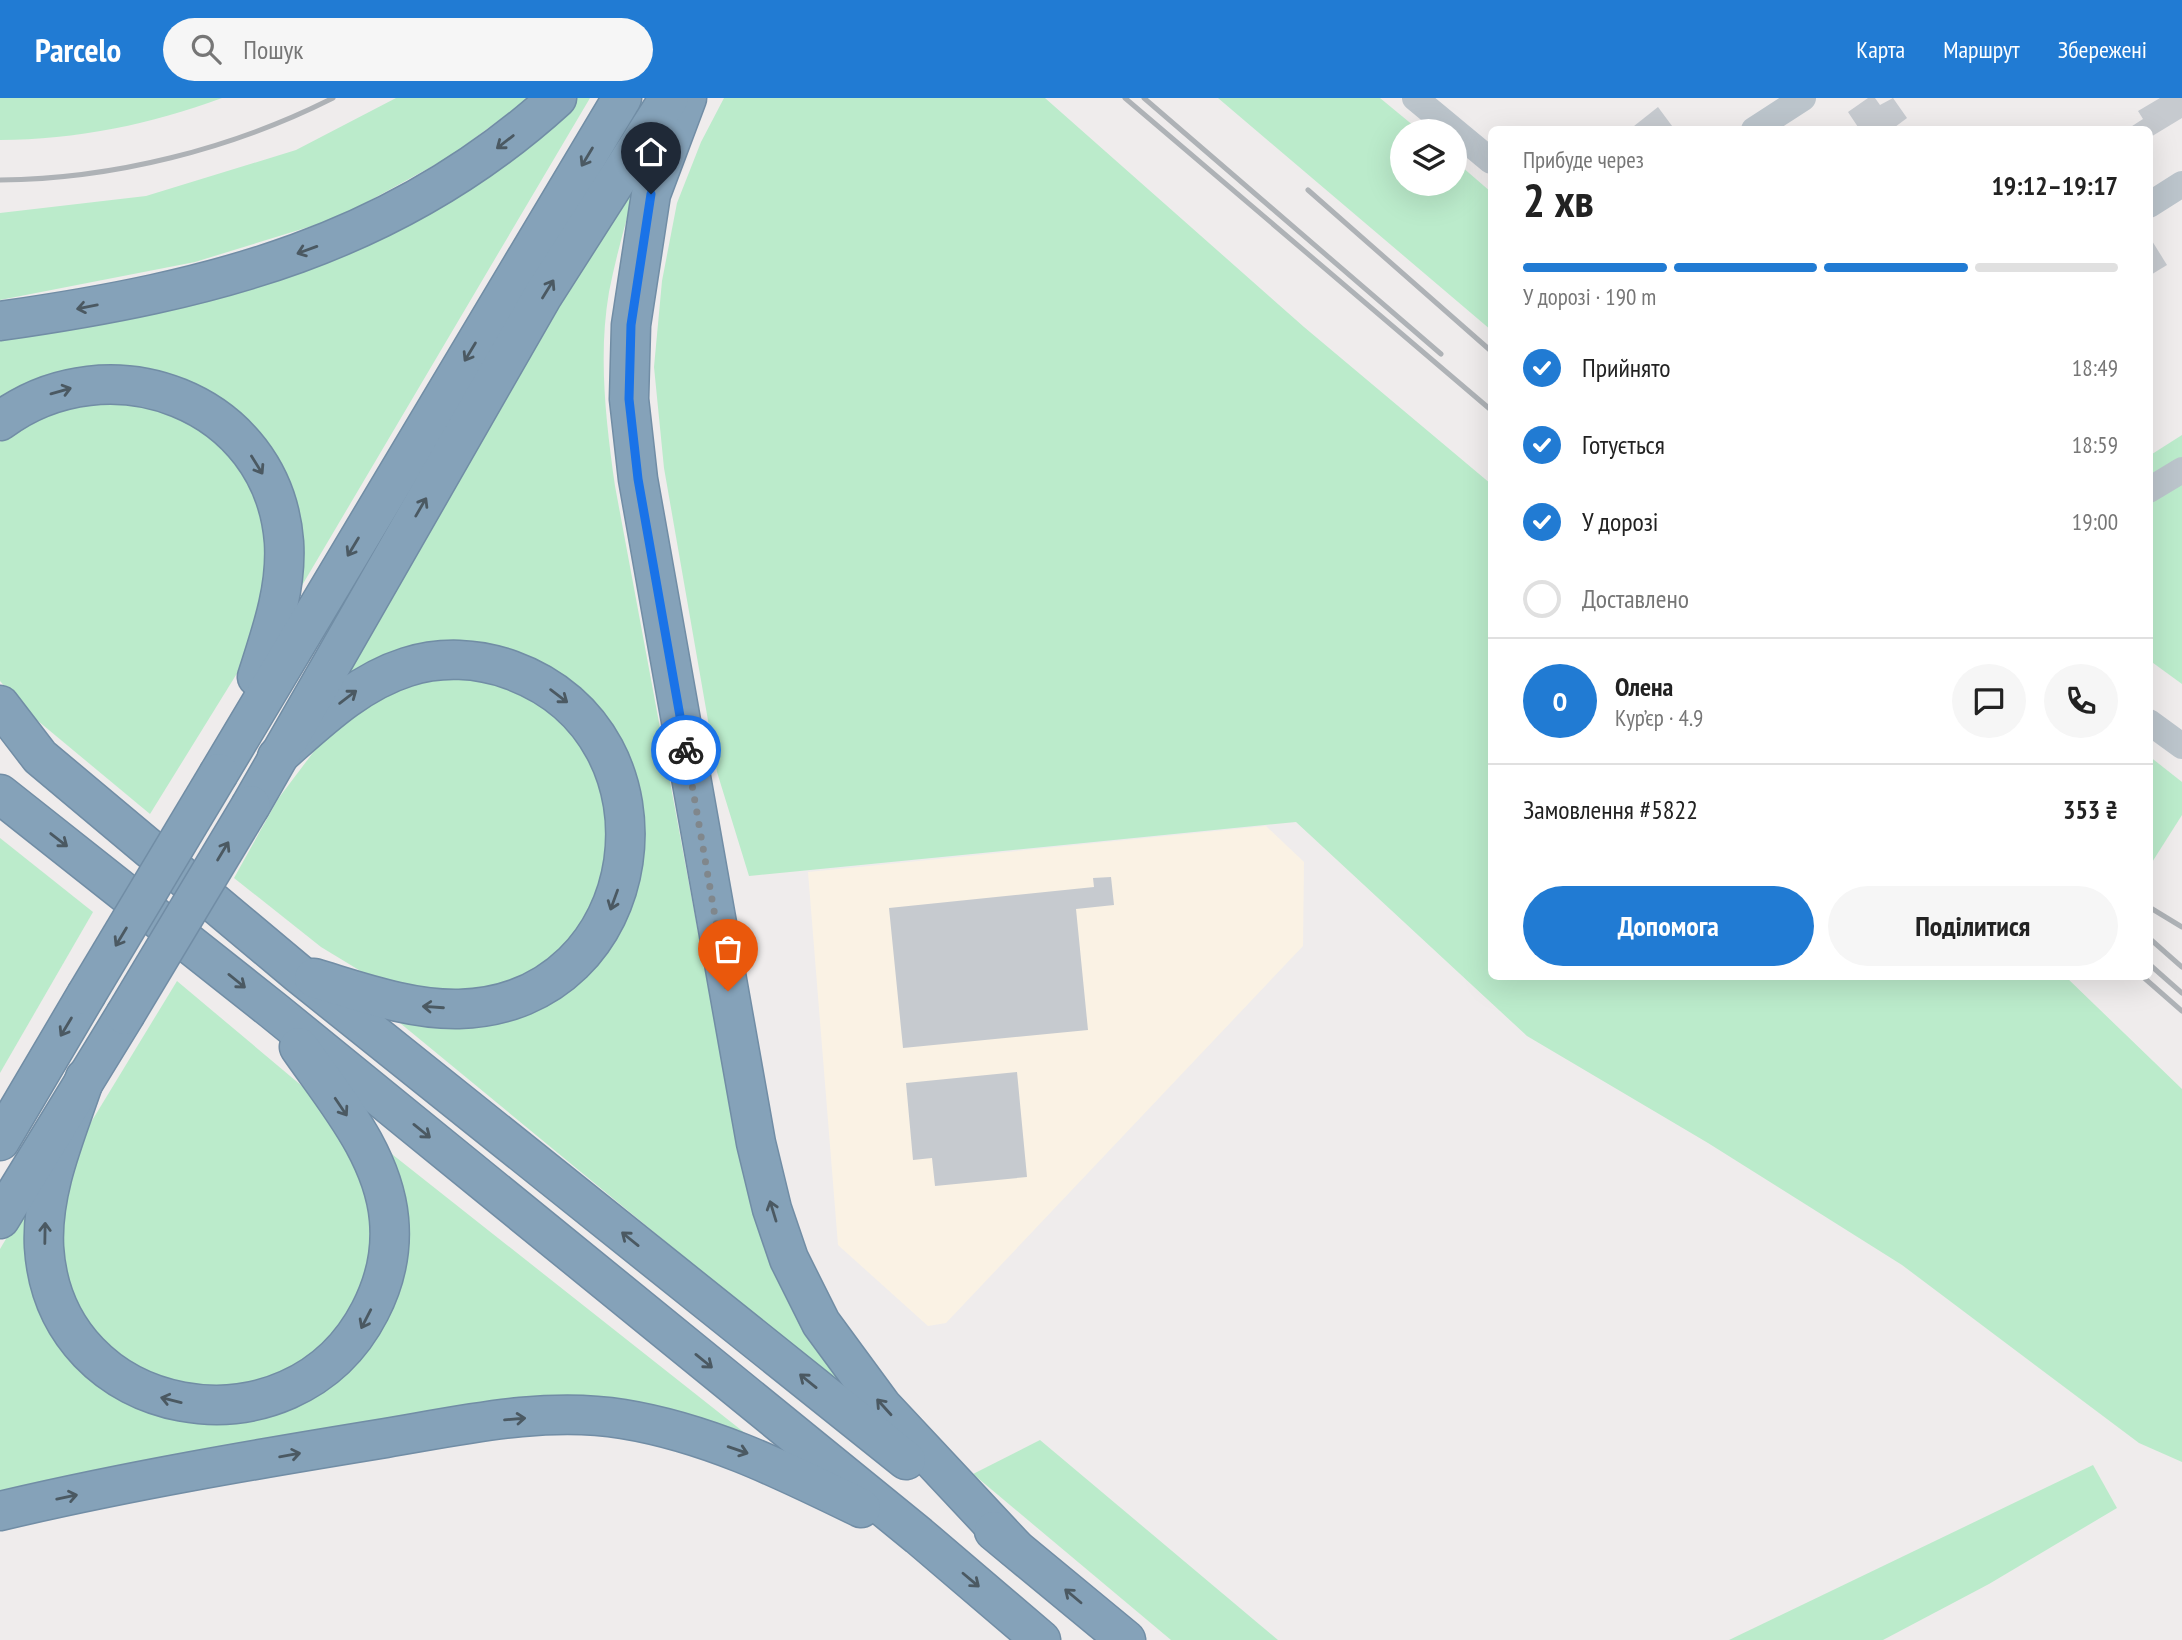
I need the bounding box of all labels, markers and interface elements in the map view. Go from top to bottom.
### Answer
search box [163,18,653,81]
text: Parcelo [35,28,121,71]
icon: search [187,30,225,68]
text: Пошук [243,33,303,66]
text: Карта [1856,34,1905,65]
text: Маршрут [1943,34,2020,65]
text: Збережені [2058,34,2147,65]
map controls [1390,119,1467,196]
button: layers [1390,119,1467,196]
pin [621,122,681,194]
icon: home [632,133,670,171]
one-way arrow [497,135,515,150]
text: Прибуде через [1523,145,1644,174]
one-way arrow [579,146,593,166]
text: 19:12–19:17 [1991,169,2118,202]
text: 2 хв [1523,170,1594,230]
one-way arrow [296,245,318,257]
one-way arrow [541,279,555,299]
text: У дорозі · 190 m [1523,282,1656,311]
one-way arrow [76,300,99,314]
one-way arrow [462,341,476,361]
icon: check [1523,349,1561,387]
text: Прийнято [1582,351,1670,384]
text: 18:49 [2072,353,2118,382]
one-way arrow [49,384,71,397]
icon: check [1523,426,1561,464]
text: Готується [1582,428,1665,461]
text: 18:59 [2072,430,2118,459]
one-way arrow [251,455,265,475]
one-way arrow [415,497,429,517]
icon: check [1523,503,1561,541]
text: У дорозі [1582,505,1659,538]
text: 19:00 [2072,507,2118,536]
one-way arrow [345,536,359,556]
text: Доставлено [1582,582,1689,615]
button: chat [1952,664,2026,738]
button: phone [2044,664,2118,738]
text: Олена [1615,670,1673,703]
text: О [1553,685,1567,718]
one-way arrow [549,689,568,703]
one-way arrow [338,690,357,705]
text: Кур’єр · 4.9 [1615,703,1703,732]
courier [651,715,721,785]
icon: bike [667,731,705,769]
text: Замовлення #5822 [1523,793,1698,826]
text: 353 ₴ [2063,793,2118,826]
one-way arrow [49,832,67,847]
one-way arrow [217,842,231,862]
button: Допомога [1523,886,1814,966]
button: Поділитися [1828,886,2118,966]
one-way arrow [607,888,619,910]
pin [698,919,758,991]
one-way arrow [113,926,127,946]
icon: bag [709,930,747,968]
one-way arrow [227,974,245,989]
one-way arrow [422,1000,445,1013]
one-way arrow [59,1017,73,1037]
one-way arrow [334,1097,348,1116]
one-way arrow [412,1124,430,1139]
one-way arrow [766,1200,778,1222]
one-way arrow [38,1222,51,1245]
one-way arrow [622,1231,640,1247]
one-way arrow [359,1308,373,1329]
one-way arrow [694,1353,712,1368]
one-way arrow [799,1374,817,1389]
one-way arrow [161,1393,183,1406]
one-way arrow [876,1398,892,1416]
one-way arrow [503,1412,526,1425]
one-way arrow [726,1445,748,1457]
one-way arrow [278,1447,301,1461]
one-way arrow [55,1489,78,1503]
one-way arrow [962,1572,980,1588]
one-way arrow [1064,1589,1082,1605]

